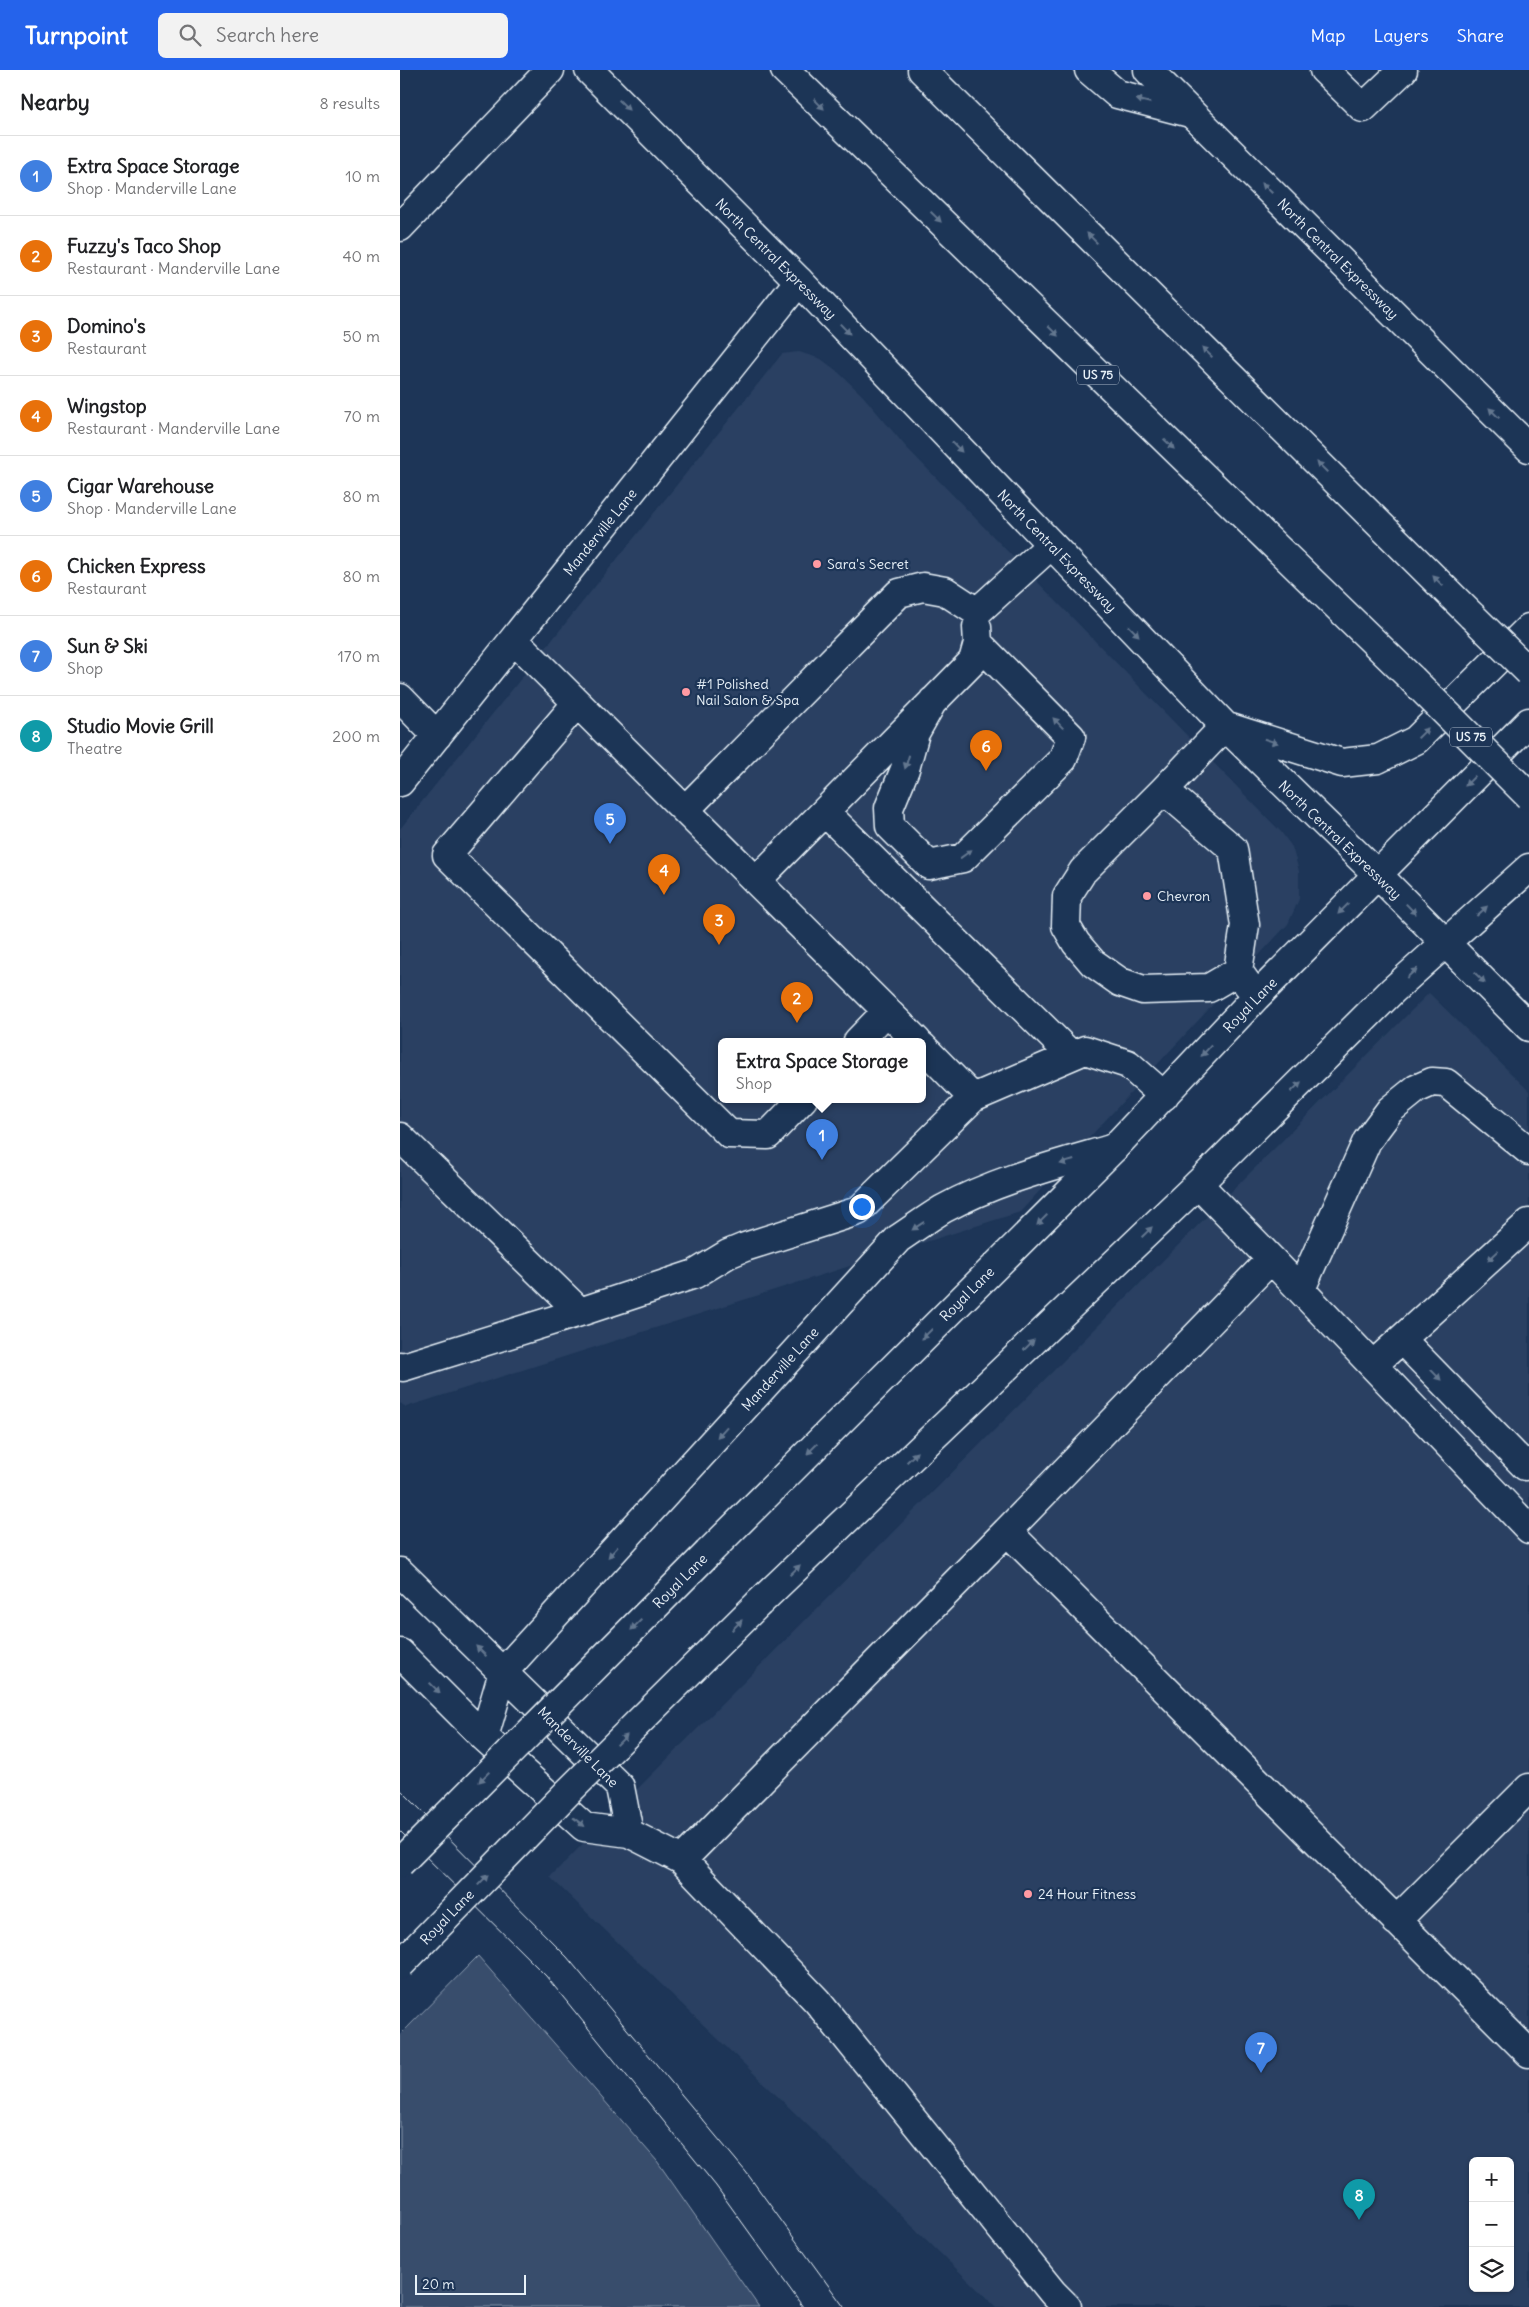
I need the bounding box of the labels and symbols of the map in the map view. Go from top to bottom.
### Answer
one-way arrow [1135,97,1150,105]
one-way arrow [617,98,629,110]
one-way arrow [813,98,825,110]
one-way arrow [1261,183,1273,195]
street label: North Central Expressway [712,195,840,323]
street label: North Central Expressway [1274,195,1402,323]
one-way arrow [930,211,942,223]
one-way arrow [1086,232,1098,244]
one-way arrow [839,323,851,335]
one-way arrow [1046,324,1058,336]
one-way arrow [1201,347,1213,359]
road number: US 75 [1077,366,1119,384]
one-way arrow [1489,408,1501,420]
one-way arrow [1163,438,1175,450]
one-way arrow [951,440,963,452]
one-way arrow [1317,461,1329,473]
street label: Manderville Lane [559,485,641,579]
street label: North Central Expressway [994,486,1120,616]
place label: Sara's Secret [827,555,909,573]
marker: Sara's Secret [811,558,823,570]
one-way arrow [1432,575,1444,587]
one-way arrow [1127,625,1139,637]
place label: #1 Polished Nail Salon & Spa [696,675,799,709]
marker: #1 Polished Nail Salon & Spa [680,686,692,698]
one-way arrow [1052,717,1064,729]
one-way arrow [1417,727,1429,739]
road number: US 75 [1450,728,1492,746]
pin: 6 [970,730,1002,771]
one-way arrow [1264,737,1279,745]
one-way arrow [902,754,910,769]
one-way arrow [1464,775,1476,787]
street label: North Central Expressway [1275,777,1405,903]
pin: 5 [594,803,626,844]
one-way arrow [959,849,973,859]
pin: 4 [648,854,680,895]
place label: Chevron [1157,887,1210,905]
marker: Chevron [1141,890,1153,902]
one-way arrow [1337,903,1349,915]
one-way arrow [1405,903,1417,915]
pin: 3 [703,904,735,945]
one-way arrow [1475,905,1487,917]
one-way arrow [1406,967,1418,979]
one-way arrow [1474,972,1486,984]
street label: Royal Lane [1219,973,1281,1037]
pin: 2 [781,982,813,1023]
one-way arrow [1200,1045,1212,1057]
one-way arrow [1290,1081,1302,1093]
pin: 1 [806,1119,838,1160]
one-way arrow [1059,1158,1074,1166]
your location [849,1194,875,1220]
one-way arrow [1036,1213,1048,1225]
one-way arrow [912,1221,925,1231]
one-way arrow [1141,1227,1153,1239]
one-way arrow [1488,1250,1500,1262]
street label: Royal Lane [936,1263,998,1325]
street label: Manderville Lane [738,1323,822,1415]
one-way arrow [921,1328,933,1340]
one-way arrow [1023,1339,1035,1351]
one-way arrow [1430,1369,1442,1381]
one-way arrow [717,1426,728,1438]
one-way arrow [806,1443,818,1455]
one-way arrow [906,1451,918,1463]
one-way arrow [607,1546,619,1558]
street label: Royal Lane [649,1550,711,1612]
one-way arrow [788,1564,800,1576]
one-way arrow [630,1619,642,1631]
one-way arrow [731,1619,743,1631]
one-way arrow [475,1645,487,1657]
one-way arrow [428,1682,440,1694]
street label: Manderville Lane [534,1703,622,1791]
one-way arrow [616,1734,628,1746]
one-way arrow [478,1771,490,1783]
one-way arrow [572,1817,586,1827]
one-way arrow [477,1874,489,1886]
street label: Royal Lane [416,1885,478,1949]
place label: 24 Hour Fitness [1038,1885,1136,1903]
marker: 24 Hour Fitness [1022,1888,1034,1900]
pin: 7 [1245,2032,1277,2073]
pin: 8 [1343,2179,1375,2220]
scale bar [415,2272,526,2295]

